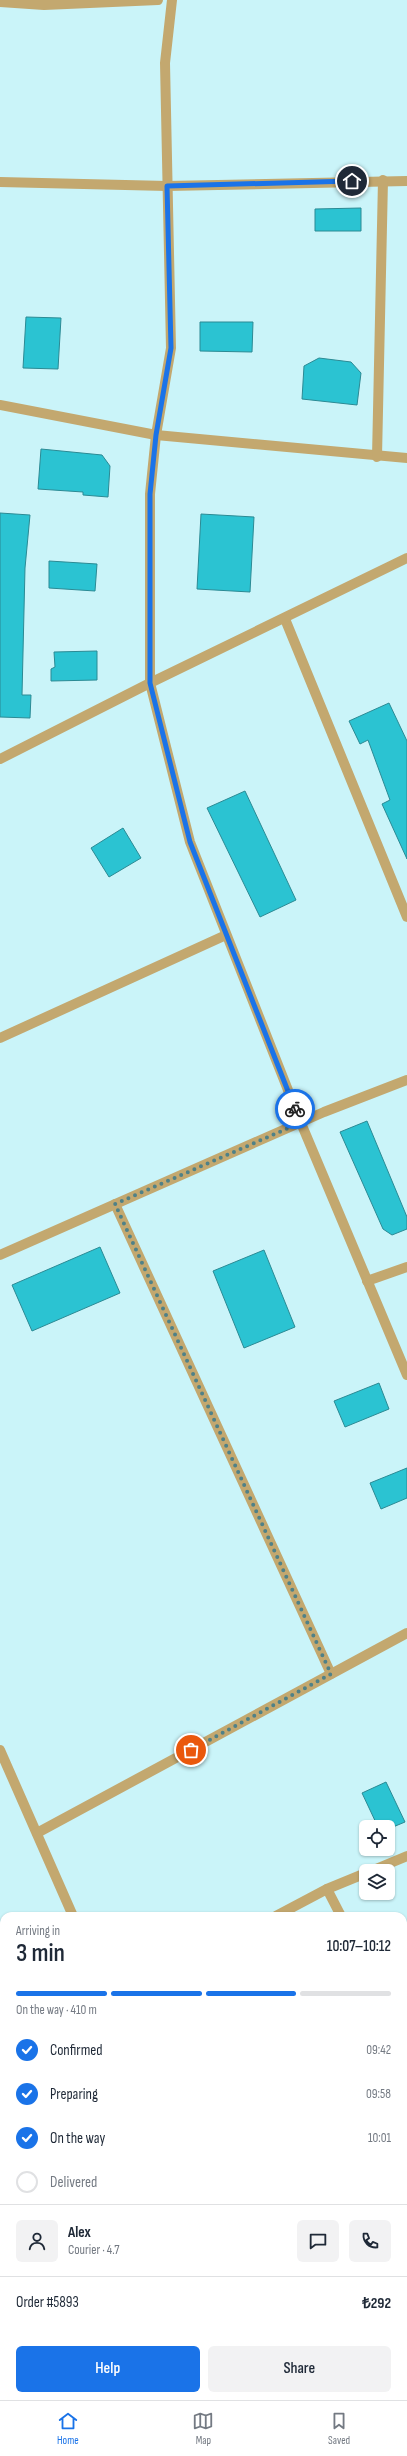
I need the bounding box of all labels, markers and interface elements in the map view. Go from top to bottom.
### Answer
pin [335,164,369,198]
icon: home [341,170,363,192]
courier [275,1089,315,1129]
icon: bike [284,1098,306,1120]
pin [174,1733,208,1767]
icon: bag [180,1739,202,1761]
map controls [359,1820,395,1900]
button: locate [359,1820,395,1856]
button: layers [359,1864,395,1900]
text: Arriving in [16,1923,60,1939]
text: 10:07–10:12 [327,1937,391,1956]
text: 3 min [16,1938,65,1969]
text: On the way · 410 m [16,2002,97,2018]
icon: check [16,2039,38,2061]
text: Confirmed [50,2041,103,2060]
text: 09:42 [366,2042,391,2058]
icon: check [16,2083,38,2105]
text: Preparing [50,2085,98,2104]
text: 09:58 [366,2086,391,2102]
icon: check [16,2127,38,2149]
text: On the way [50,2129,105,2148]
text: 10:01 [368,2130,391,2146]
text: Delivered [50,2173,97,2192]
button: person [16,2220,58,2262]
button: chat [297,2220,339,2262]
button: phone [349,2220,391,2262]
text: Alex [68,2223,91,2242]
text: Courier · 4.7 [68,2242,120,2258]
text: Order #5893 [16,2293,79,2312]
text: ₺292 [362,2294,391,2313]
button: Help [16,2346,200,2392]
button: Share [208,2346,391,2392]
tab: Home [57,2410,79,2447]
tab: Map [192,2410,214,2447]
tab: Saved [328,2410,350,2447]

